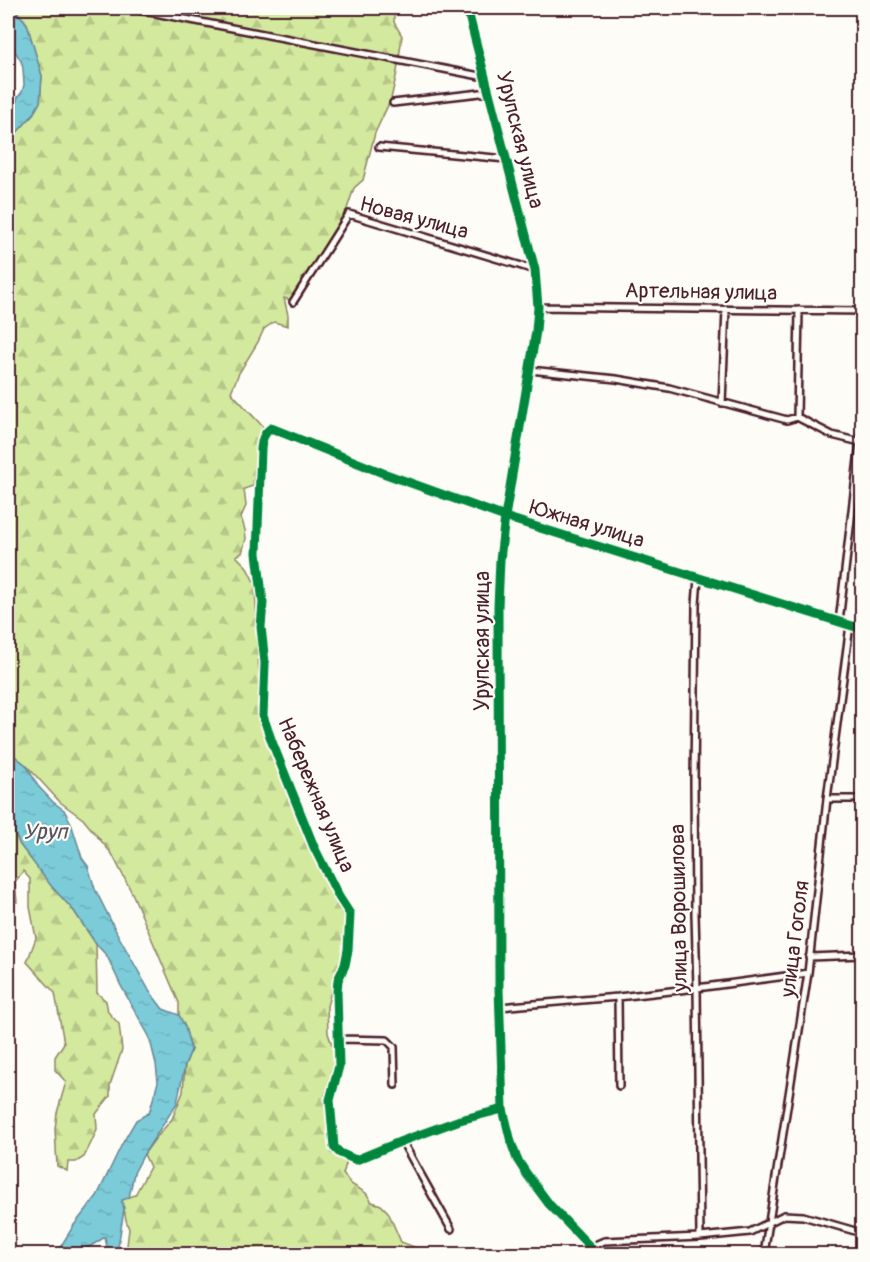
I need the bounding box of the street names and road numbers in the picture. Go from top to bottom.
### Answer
street label: Урупская улица [490,69,550,211]
street label: Новая улица [357,191,471,245]
street label: Артельная улица [625,277,777,307]
street label: Южная улица [526,494,648,554]
street label: Урупская улица [469,571,496,711]
street label: Набережная улица [271,714,361,876]
street label: улица Ворошилова [664,824,694,993]
street label: улица Гоголя [774,879,816,1000]

